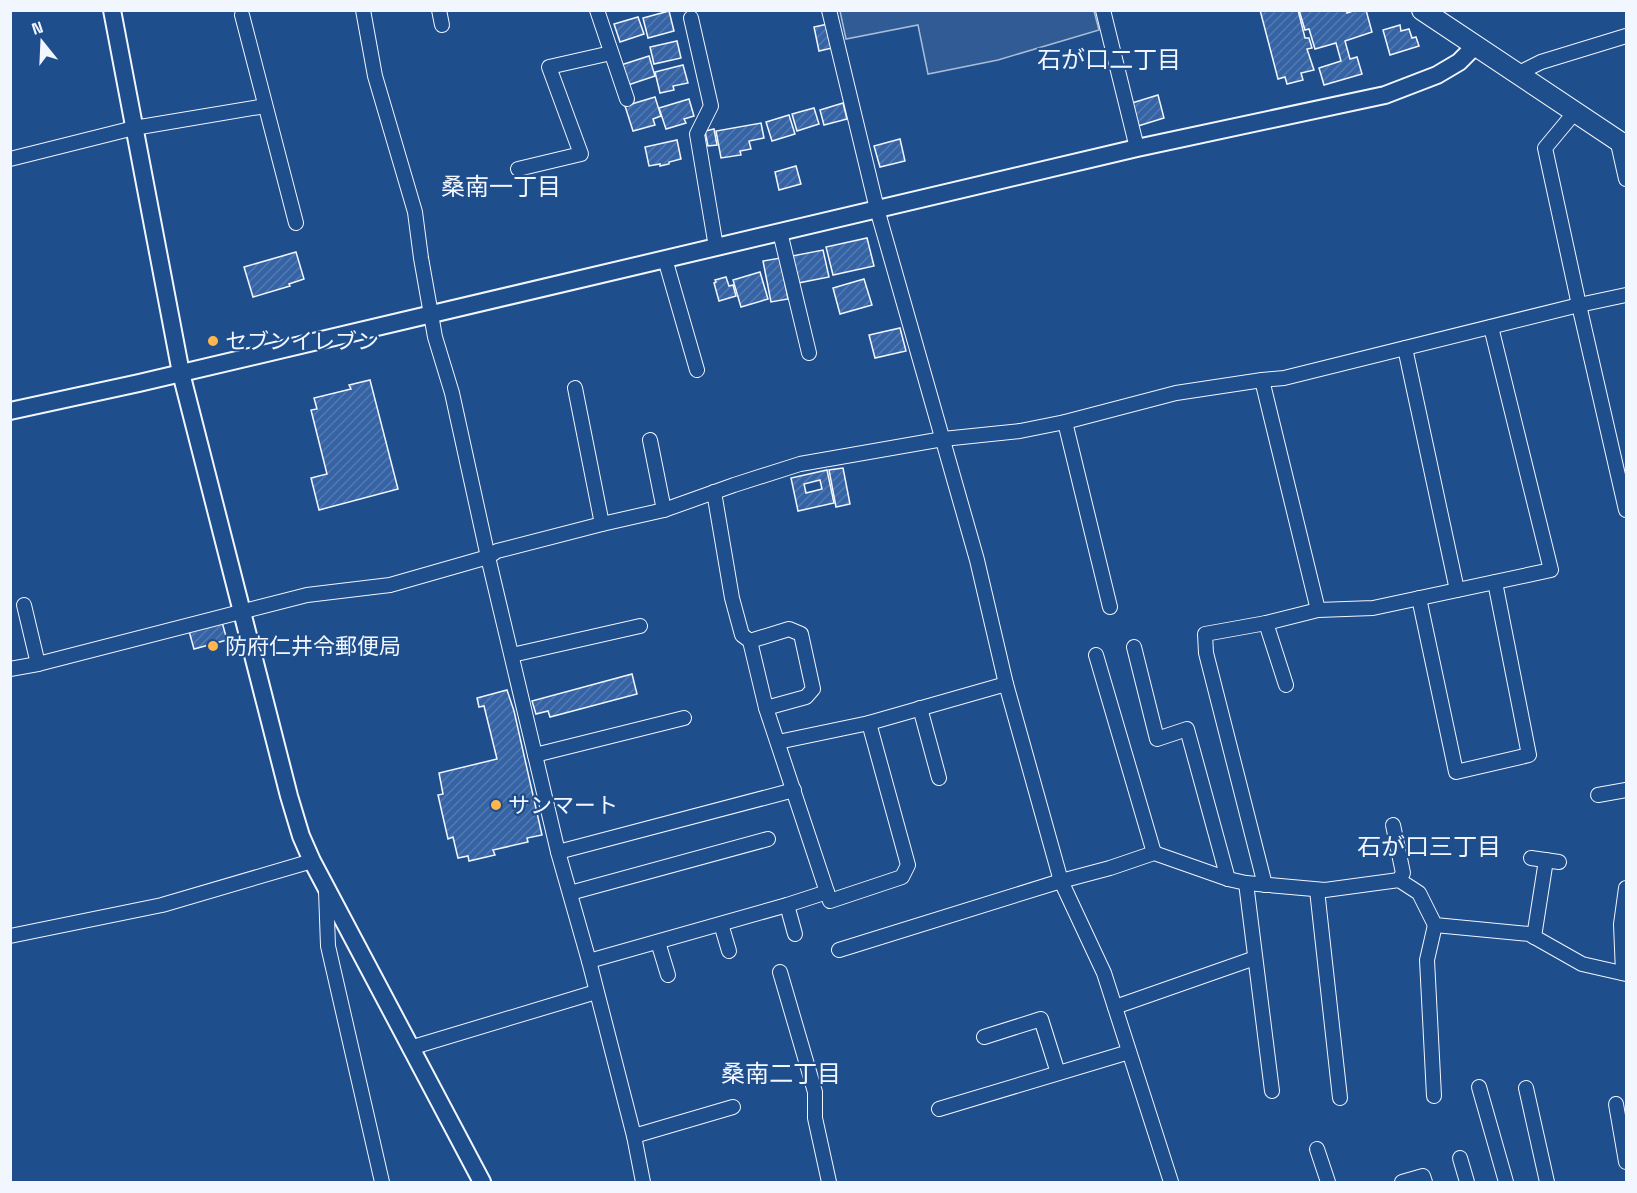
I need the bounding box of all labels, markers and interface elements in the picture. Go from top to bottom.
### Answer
north arrow [12,12,72,72]
text: N [29,17,46,40]
district label: 石が口二丁目 [1037,44,1181,75]
district label: 桑南一丁目 [441,171,561,202]
place label: セブンイレブン [225,327,379,355]
marker: セブンイレブン [206,334,220,348]
place label: 防府仁井令郵便局 [225,632,401,660]
marker: 防府仁井令郵便局 [206,639,220,653]
place label: サンマート [508,791,618,819]
marker: サンマート [489,798,503,812]
district label: 石が口三丁目 [1357,831,1501,862]
district label: 桑南二丁目 [721,1058,841,1089]

